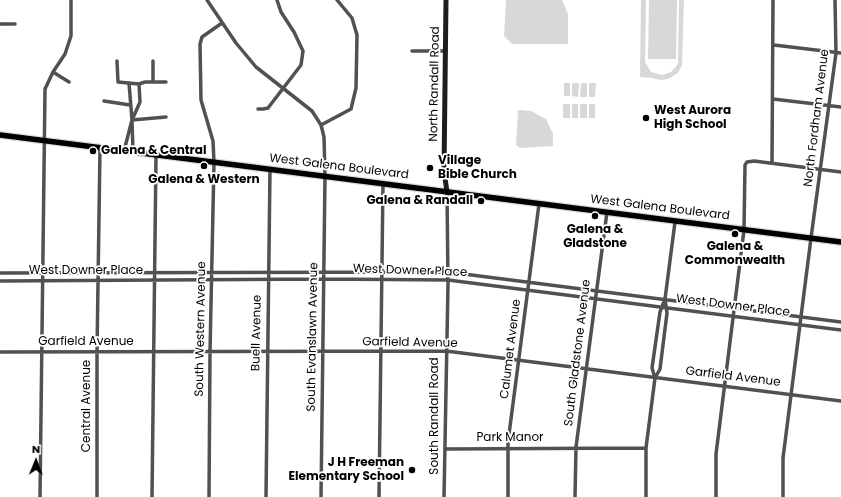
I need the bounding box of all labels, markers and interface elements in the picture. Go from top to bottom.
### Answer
street label: North Randall Road [427,26,443,142]
street label: North Fordham Avenue [801,48,833,188]
place label: West Aurora High School [654,104,731,132]
marker: West Aurora High School [641,113,651,123]
place label: Galena & Central [101,144,206,158]
marker: Galena & Central [88,146,98,156]
street label: West Galena Boulevard [268,151,410,183]
place label: Village Bible Church [438,154,517,182]
marker: Galena & Western [199,161,209,171]
marker: Village Bible Church [425,163,435,173]
place label: Galena & Western [148,173,260,187]
street label: West Galena Boulevard [589,192,731,224]
place label: Galena & Randall [366,194,473,208]
marker: Galena & Randall [476,196,486,206]
marker: Galena & Gladstone [590,211,600,221]
place label: Galena & Gladstone [563,223,627,251]
marker: Galena & Commonwealth [730,229,740,239]
place label: Galena & Commonwealth [685,240,785,268]
street label: South Western Avenue [193,261,209,397]
street label: South Evanslawn Avenue [304,262,322,412]
street label: West Downer Place [353,262,467,280]
street label: West Downer Place [29,264,143,278]
street label: South Gladstone Avenue [562,279,594,427]
street label: West Downer Place [675,292,791,320]
street label: Buell Avenue [249,295,265,371]
street label: Calumet Avenue [498,298,524,400]
street label: Garfield Avenue [38,335,134,349]
street label: Garfield Avenue [362,335,458,351]
street label: South Randall Road [428,357,442,475]
street label: Central Avenue [80,360,94,452]
street label: Garfield Avenue [685,364,781,390]
street label: Park Manor [476,431,544,445]
north arrow [16,441,56,481]
text: N [32,441,40,457]
place label: J H Freeman Elementary School [289,456,404,484]
marker: J H Freeman Elementary School [407,465,417,475]

